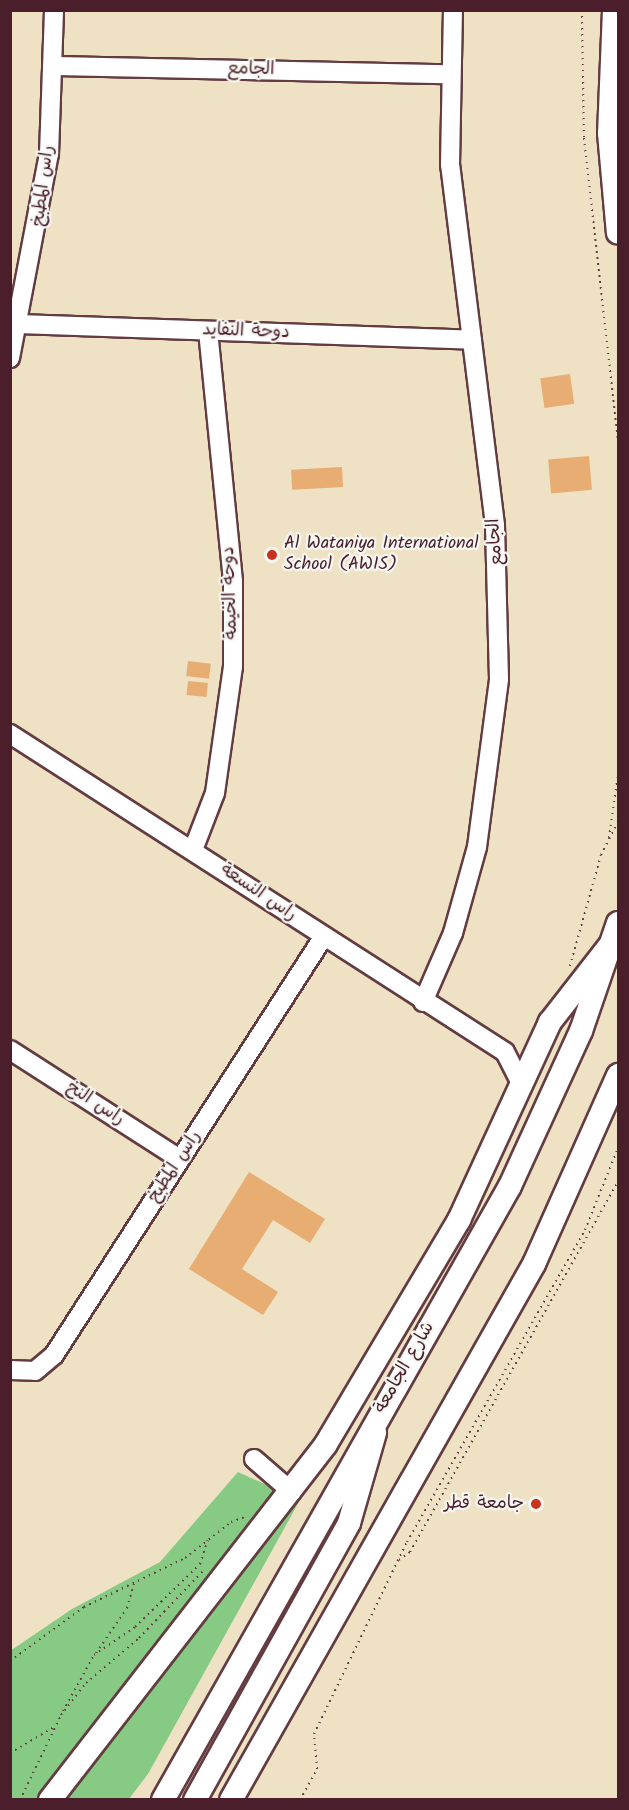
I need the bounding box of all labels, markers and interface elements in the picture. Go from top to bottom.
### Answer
street label: الجامع [227,59,275,81]
street label: راس المطبخ [28,144,60,228]
street label: دوحة النفايد [202,320,290,344]
street label: الجامع [484,518,508,566]
place label: Al Wataniya International School (AWIS) [284,534,479,576]
street label: دوحة الخيمة [219,546,243,640]
marker: Al Wataniya International School (AWIS) [265,548,279,562]
street label: راس النسعة [216,860,300,926]
street label: راس النخ [62,1077,128,1131]
street label: راس المطبخ [144,1127,206,1207]
street label: شارع الجامعة [370,1318,440,1418]
place label: جامعة قطر [444,1493,524,1515]
marker: جامعة قطر [529,1497,543,1511]

